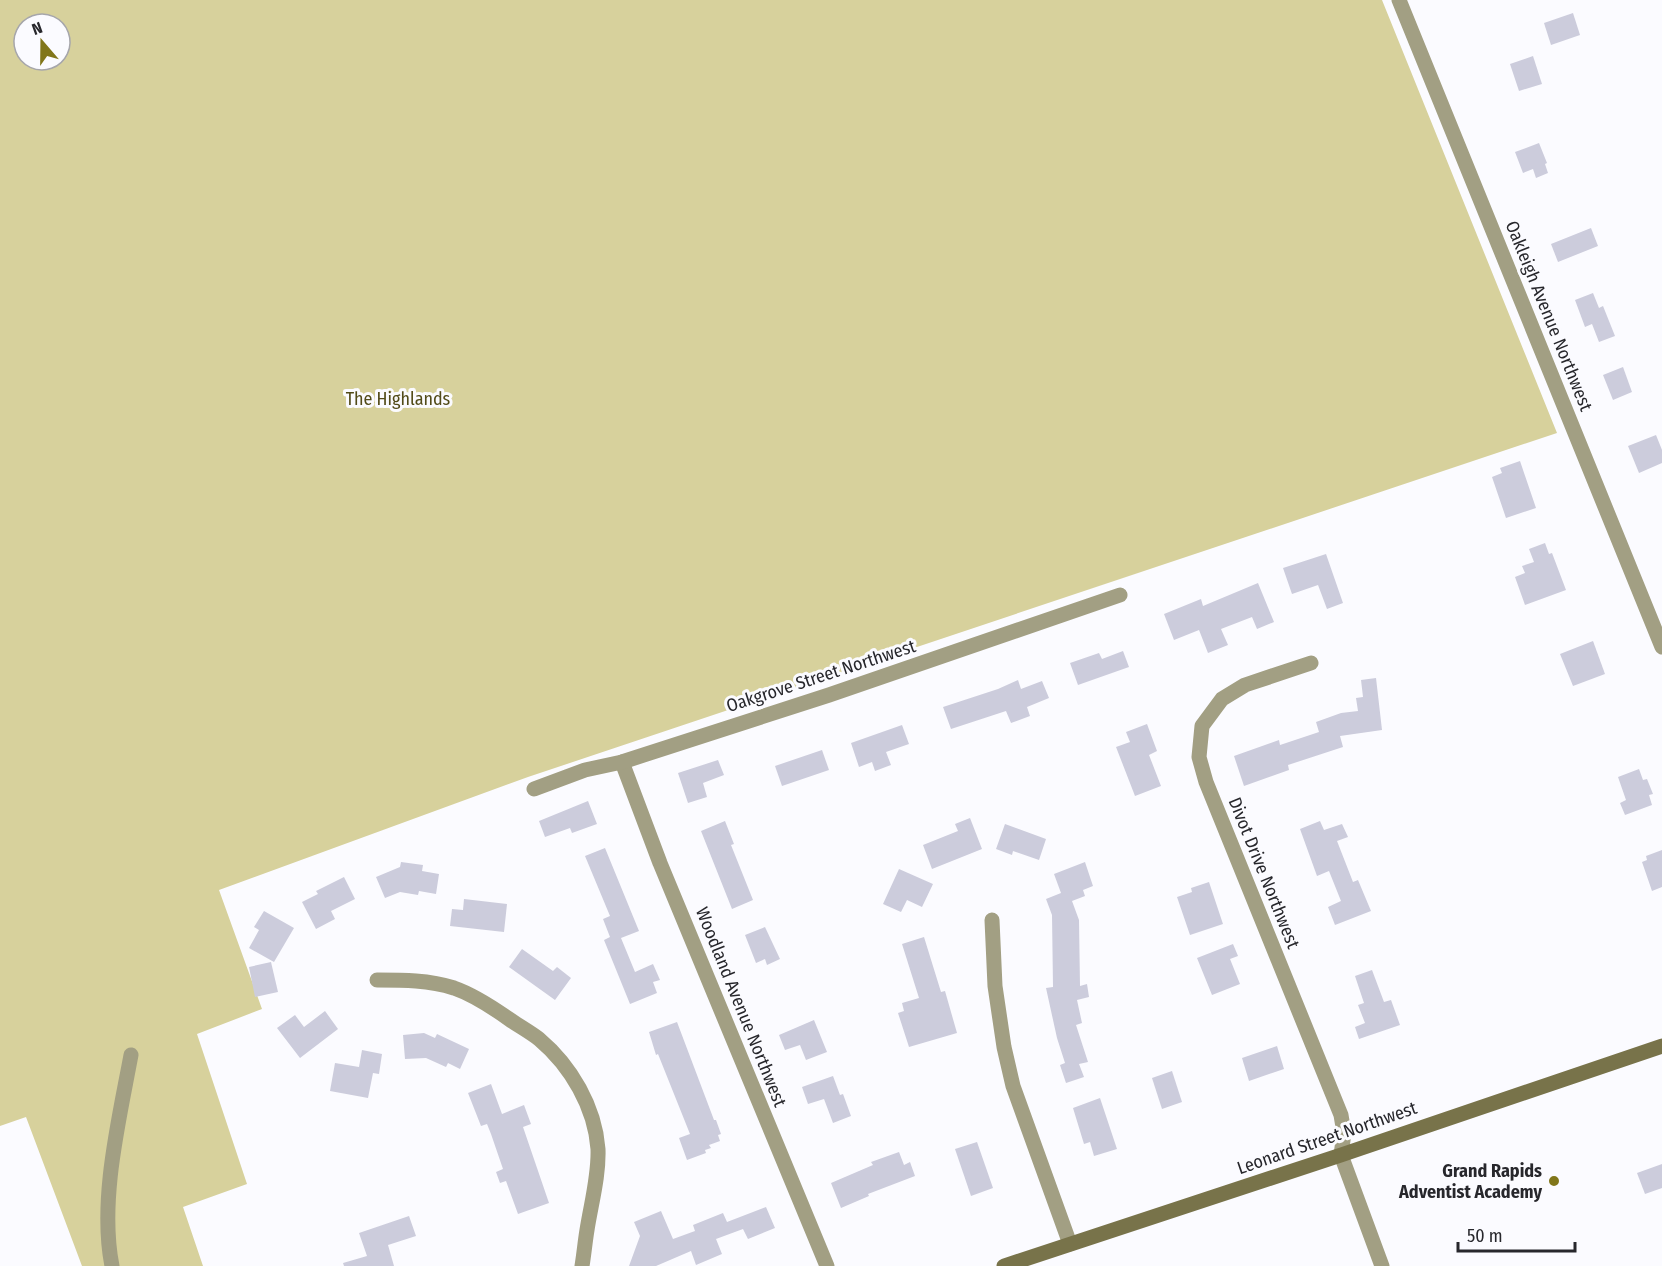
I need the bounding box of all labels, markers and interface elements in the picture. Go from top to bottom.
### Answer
north arrow [12,12,72,72]
text: N [29,18,45,39]
street label: Oakleigh Avenue Northwest [1501,218,1597,414]
park label: The Highlands [346,388,451,410]
street label: Oakgrove Street Northwest [724,635,919,717]
street label: Divot Drive Northwest [1224,794,1304,952]
street label: Woodland Avenue Northwest [691,904,791,1110]
street label: Leonard Street Northwest [1234,1097,1420,1179]
place label: Grand Rapids Adventist Academy [1398,1160,1542,1203]
marker: Grand Rapids Adventist Academy [1547,1174,1561,1188]
scale bar [1458,1215,1575,1253]
text: 50 m [1467,1225,1503,1247]

